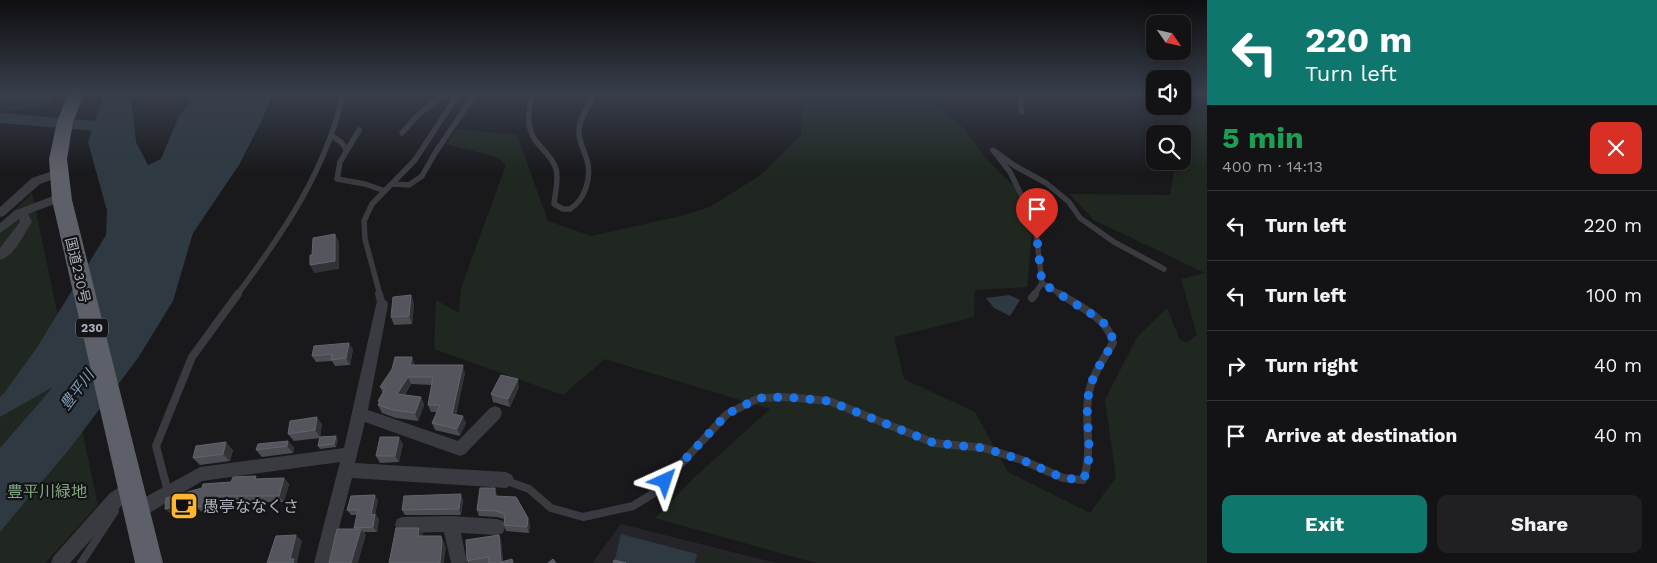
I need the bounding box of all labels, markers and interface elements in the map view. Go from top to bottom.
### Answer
north arrow [1146,15,1191,60]
map controls [1146,15,1191,170]
text: 220 m [1305,19,1412,61]
icon: left [1222,20,1287,85]
text: Turn left [1305,61,1397,86]
button: sound [1146,70,1191,115]
text: 5 min [1222,120,1304,155]
button: close [1590,122,1642,174]
button: search [1146,125,1191,170]
text: 400 m · 14:13 [1222,157,1323,176]
pin [1016,188,1058,239]
icon: arrive [1023,195,1051,223]
icon: left [1222,212,1250,240]
text: Turn left [1265,214,1346,237]
text: 220 m [1583,214,1642,237]
street label: 国道230号 [63,236,93,304]
icon: left [1222,282,1250,310]
text: Turn left [1265,284,1346,307]
text: 100 m [1586,284,1642,307]
road number: 230 [76,318,108,338]
icon: right [1222,352,1250,380]
text: Turn right [1265,354,1358,377]
text: 40 m [1594,354,1642,377]
water label: 豊平川 [56,365,99,413]
icon: arrive [1222,422,1250,450]
text: Arrive at destination [1265,424,1457,447]
text: 40 m [1594,424,1642,447]
position arrow [638,454,690,506]
park label: 豊平川緑地 [7,482,87,501]
cafe icon: 愚亭ななくさ [169,491,199,521]
button: Exit [1222,495,1427,553]
button: Share [1437,495,1642,553]
place label: 愚亭ななくさ [203,497,299,516]

